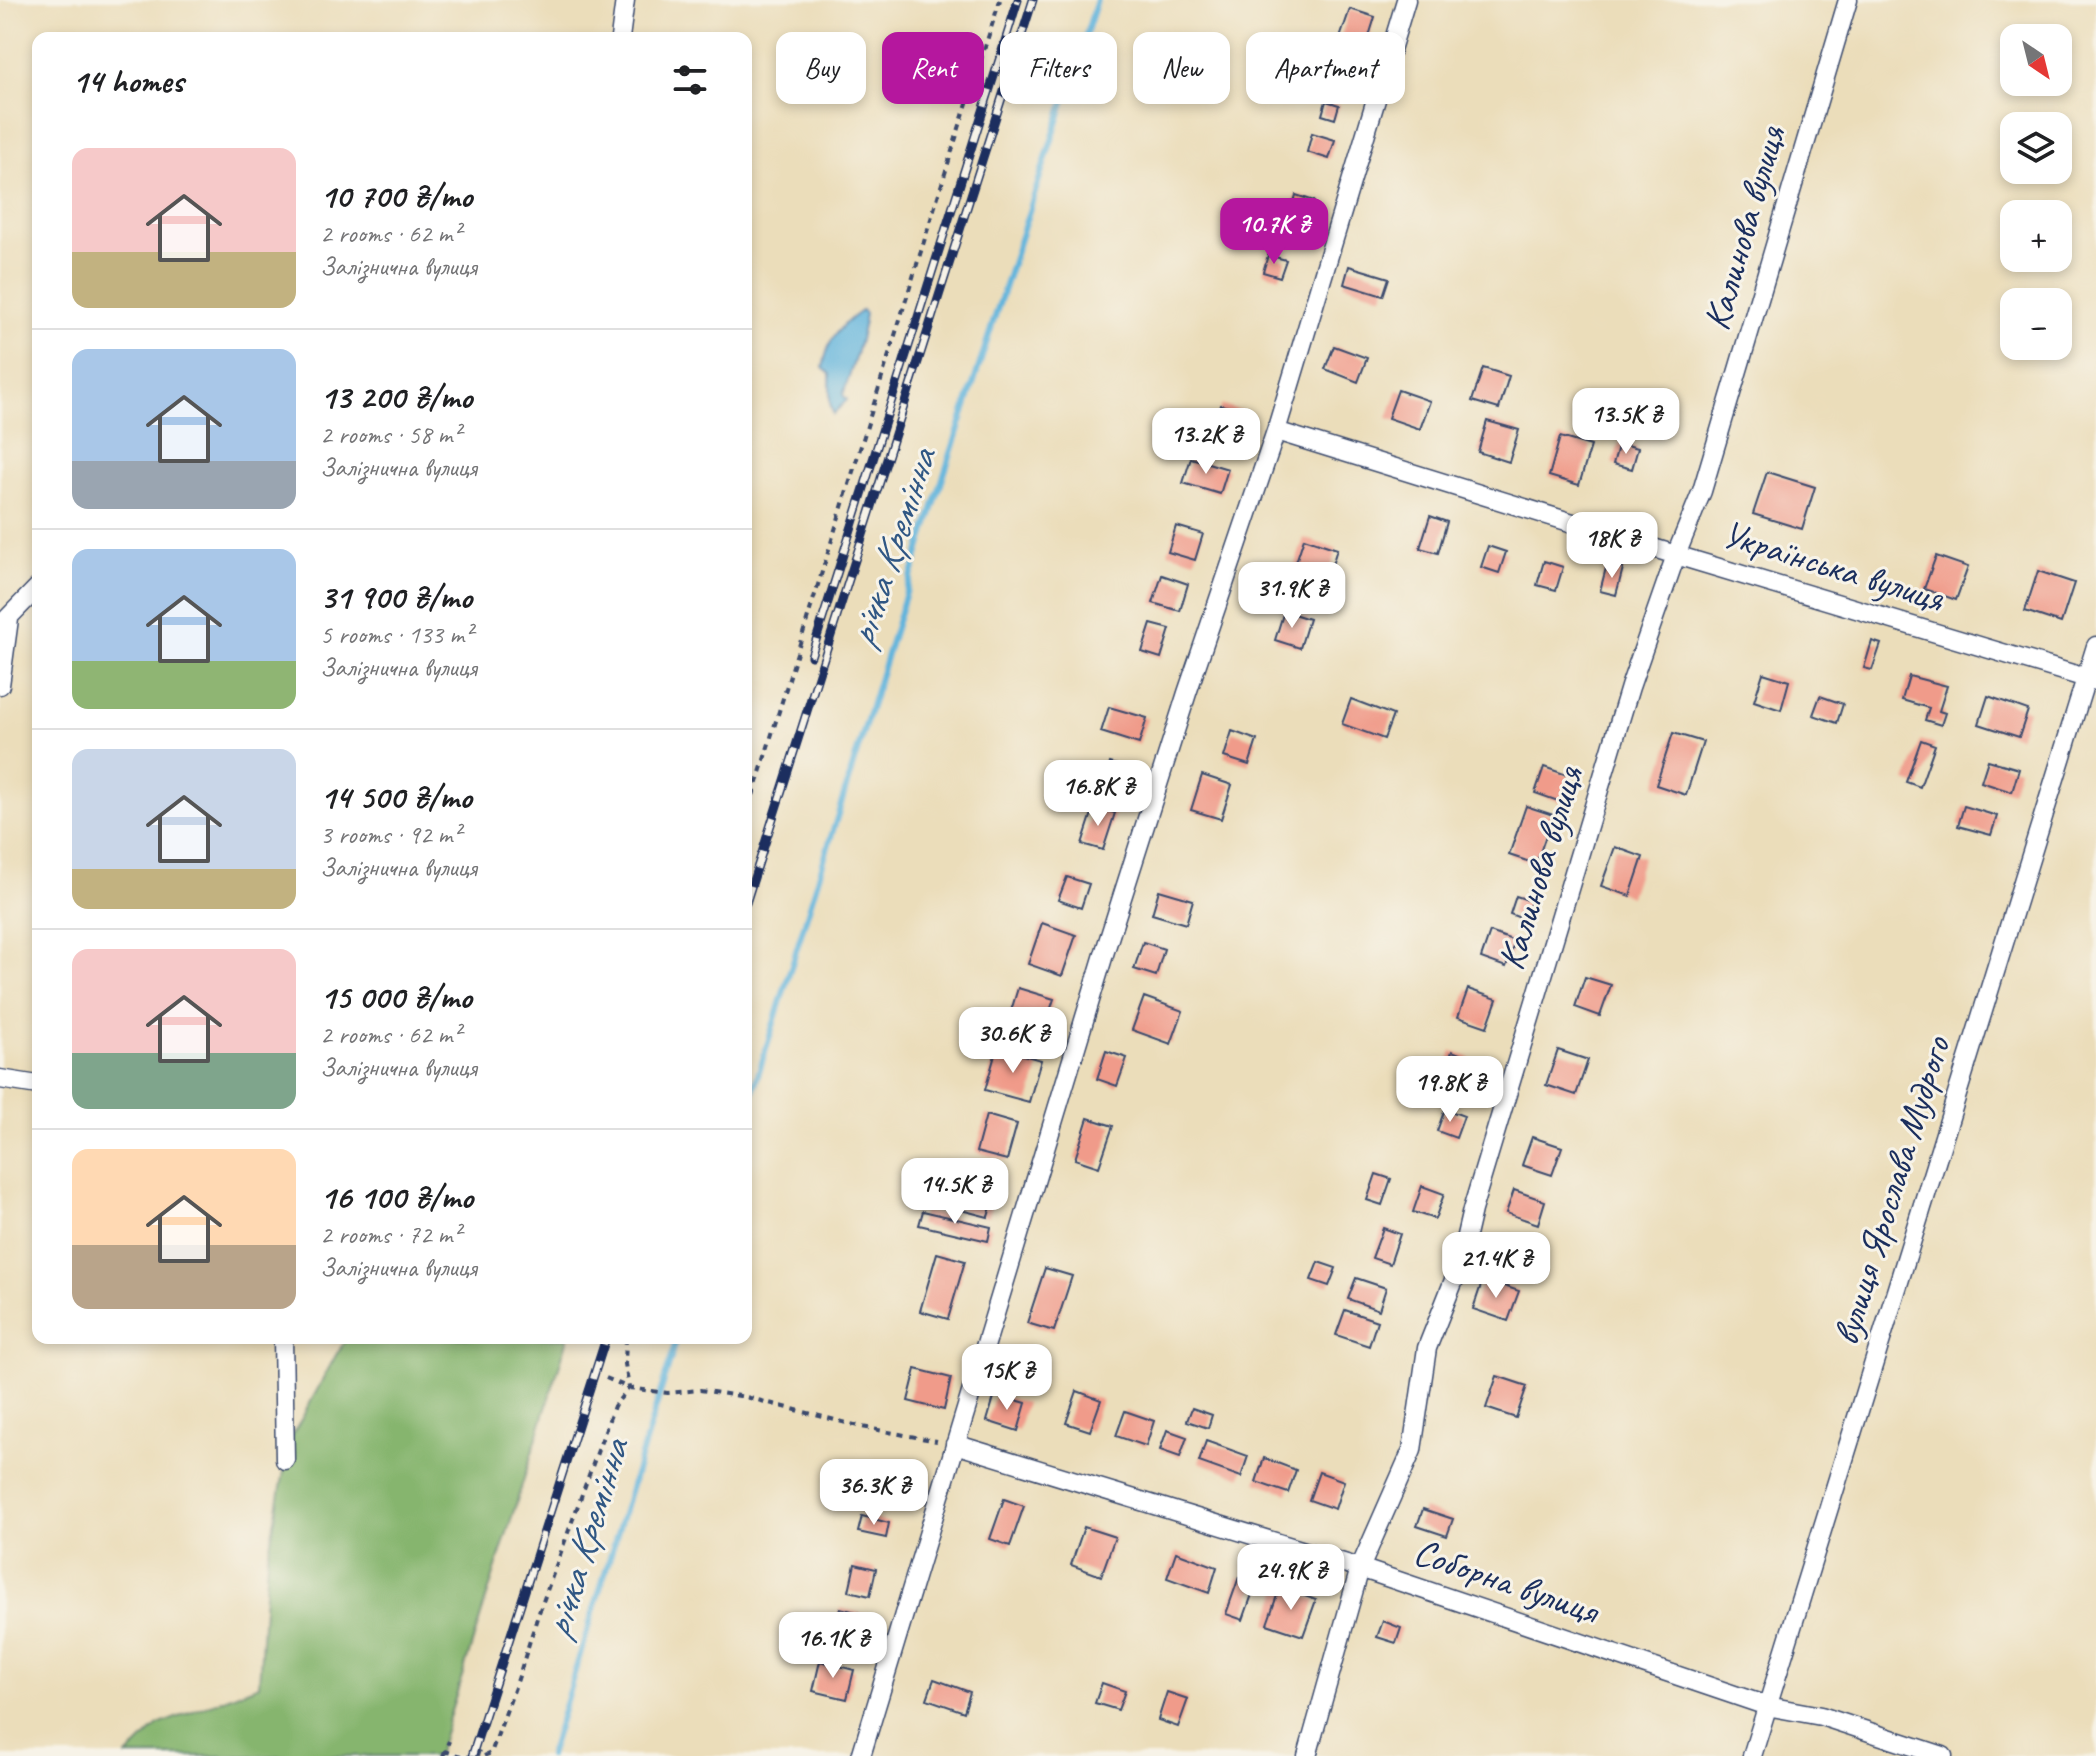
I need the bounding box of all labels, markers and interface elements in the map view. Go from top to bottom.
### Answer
north arrow [2000,24,2072,96]
map controls [2000,24,2072,360]
chip: Buy [776,32,866,104]
chip: Rent [882,32,984,104]
chip: Filters [1000,32,1117,104]
chip: New [1133,32,1230,104]
chip: Apartment [1246,32,1405,104]
icon: filters [668,58,712,102]
text: 14 homes [72,59,183,102]
button: layers [2000,112,2072,184]
street label: Калинова вулиця [1693,120,1796,335]
text: 10 700 ₴/mo [320,174,472,217]
icon: home [136,180,232,276]
pin: 10.7K ₴ [1200,198,1348,266]
button: + [2000,200,2072,272]
text: 10.7K ₴ [1238,207,1310,240]
text: 2 rooms · 62 m² [320,217,461,250]
text: Залізнична вулиця [320,250,477,283]
button: − [2000,288,2072,360]
text: 13 200 ₴/mo [320,375,472,418]
icon: home [136,381,232,477]
pin: 13.5K ₴ [1552,388,1700,456]
text: 13.5K ₴ [1590,397,1662,430]
pin: 13.2K ₴ [1132,408,1280,476]
text: 13.2K ₴ [1170,417,1242,450]
text: 2 rooms · 58 m² [320,418,461,451]
water label: річка Кремінна [836,440,948,654]
text: Залізнична вулиця [320,451,477,484]
street label: Українська вулиця [1717,510,1950,622]
pin: 18K ₴ [1556,512,1668,580]
text: 18K ₴ [1585,521,1639,554]
pin: 31.9K ₴ [1218,562,1366,630]
text: 31.9K ₴ [1256,571,1328,604]
text: 31 900 ₴/mo [320,575,472,618]
icon: home [136,581,232,677]
text: 5 rooms · 133 m² [320,618,472,651]
text: Залізнична вулиця [320,651,477,684]
pin: 16.8K ₴ [1024,760,1172,828]
street label: Калинова вулиця [1487,760,1593,975]
text: 16.8K ₴ [1062,769,1134,802]
text: 14 500 ₴/mo [320,775,472,818]
icon: home [136,781,232,877]
text: 3 rooms · 92 m² [320,818,461,851]
text: Залізнична вулиця [320,851,477,884]
text: 15 000 ₴/mo [320,975,472,1018]
icon: home [136,981,232,1077]
pin: 30.6K ₴ [939,1007,1087,1075]
text: 30.6K ₴ [977,1016,1049,1049]
text: 2 rooms · 62 m² [320,1018,461,1051]
street label: вулиця Ярослава Мудрого [1822,1030,1961,1350]
text: Залізнична вулиця [320,1051,477,1084]
pin: 19.8K ₴ [1376,1056,1524,1124]
text: 19.8K ₴ [1414,1065,1486,1098]
pin: 14.5K ₴ [881,1158,1029,1226]
text: 14.5K ₴ [919,1167,991,1200]
text: 16 100 ₴/mo [320,1175,473,1218]
icon: home [136,1181,232,1277]
text: 2 rooms · 72 m² [320,1218,461,1251]
pin: 21.4K ₴ [1422,1232,1570,1300]
text: 21.4K ₴ [1460,1241,1532,1274]
text: Залізнична вулиця [320,1251,477,1284]
pin: 15K ₴ [951,1344,1063,1412]
text: 15K ₴ [980,1353,1034,1386]
water label: річка Кремінна [532,1431,641,1645]
pin: 36.3K ₴ [800,1459,948,1527]
text: 36.3K ₴ [838,1468,910,1501]
street label: Соборна вулиця [1408,1528,1607,1635]
pin: 24.9K ₴ [1217,1544,1365,1612]
text: 24.9K ₴ [1255,1553,1327,1586]
pin: 16.1K ₴ [759,1612,907,1680]
text: 16.1K ₴ [797,1621,869,1654]

